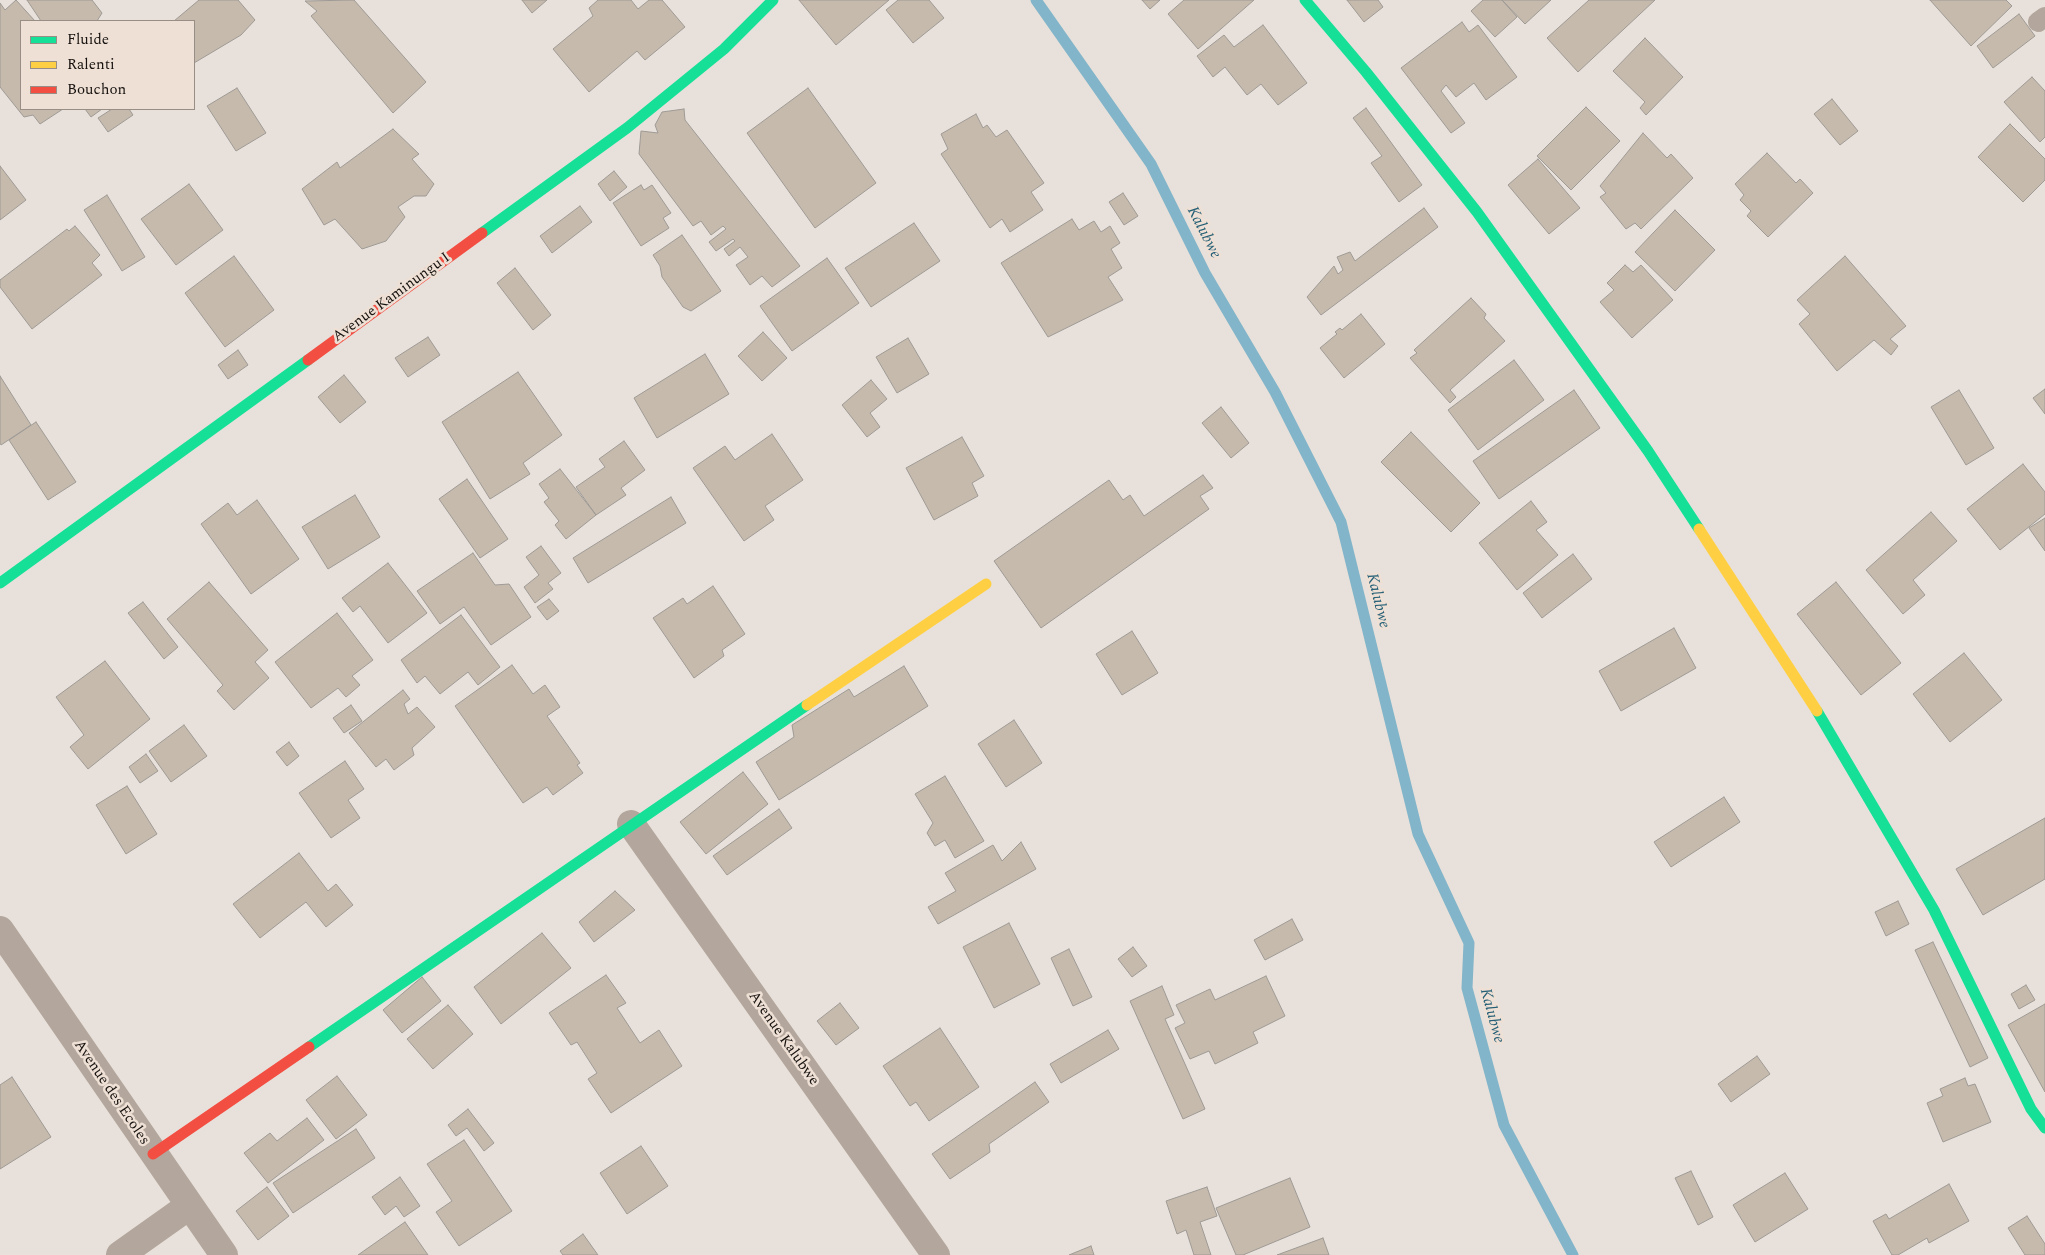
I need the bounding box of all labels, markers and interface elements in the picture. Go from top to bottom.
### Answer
legend [20,20,195,110]
text: Fluide [67,28,109,51]
text: Ralenti [67,53,115,76]
text: Bouchon [67,78,126,101]
water label: Kalubwe [1182,204,1224,262]
street label: Avenue Kaminungu I [330,249,454,347]
water label: Kalubwe [1361,572,1393,630]
water label: Kalubwe [1474,986,1508,1046]
street label: Avenue Kalubwe [744,988,822,1090]
street label: Avenue des Ecoles [69,1037,153,1149]

